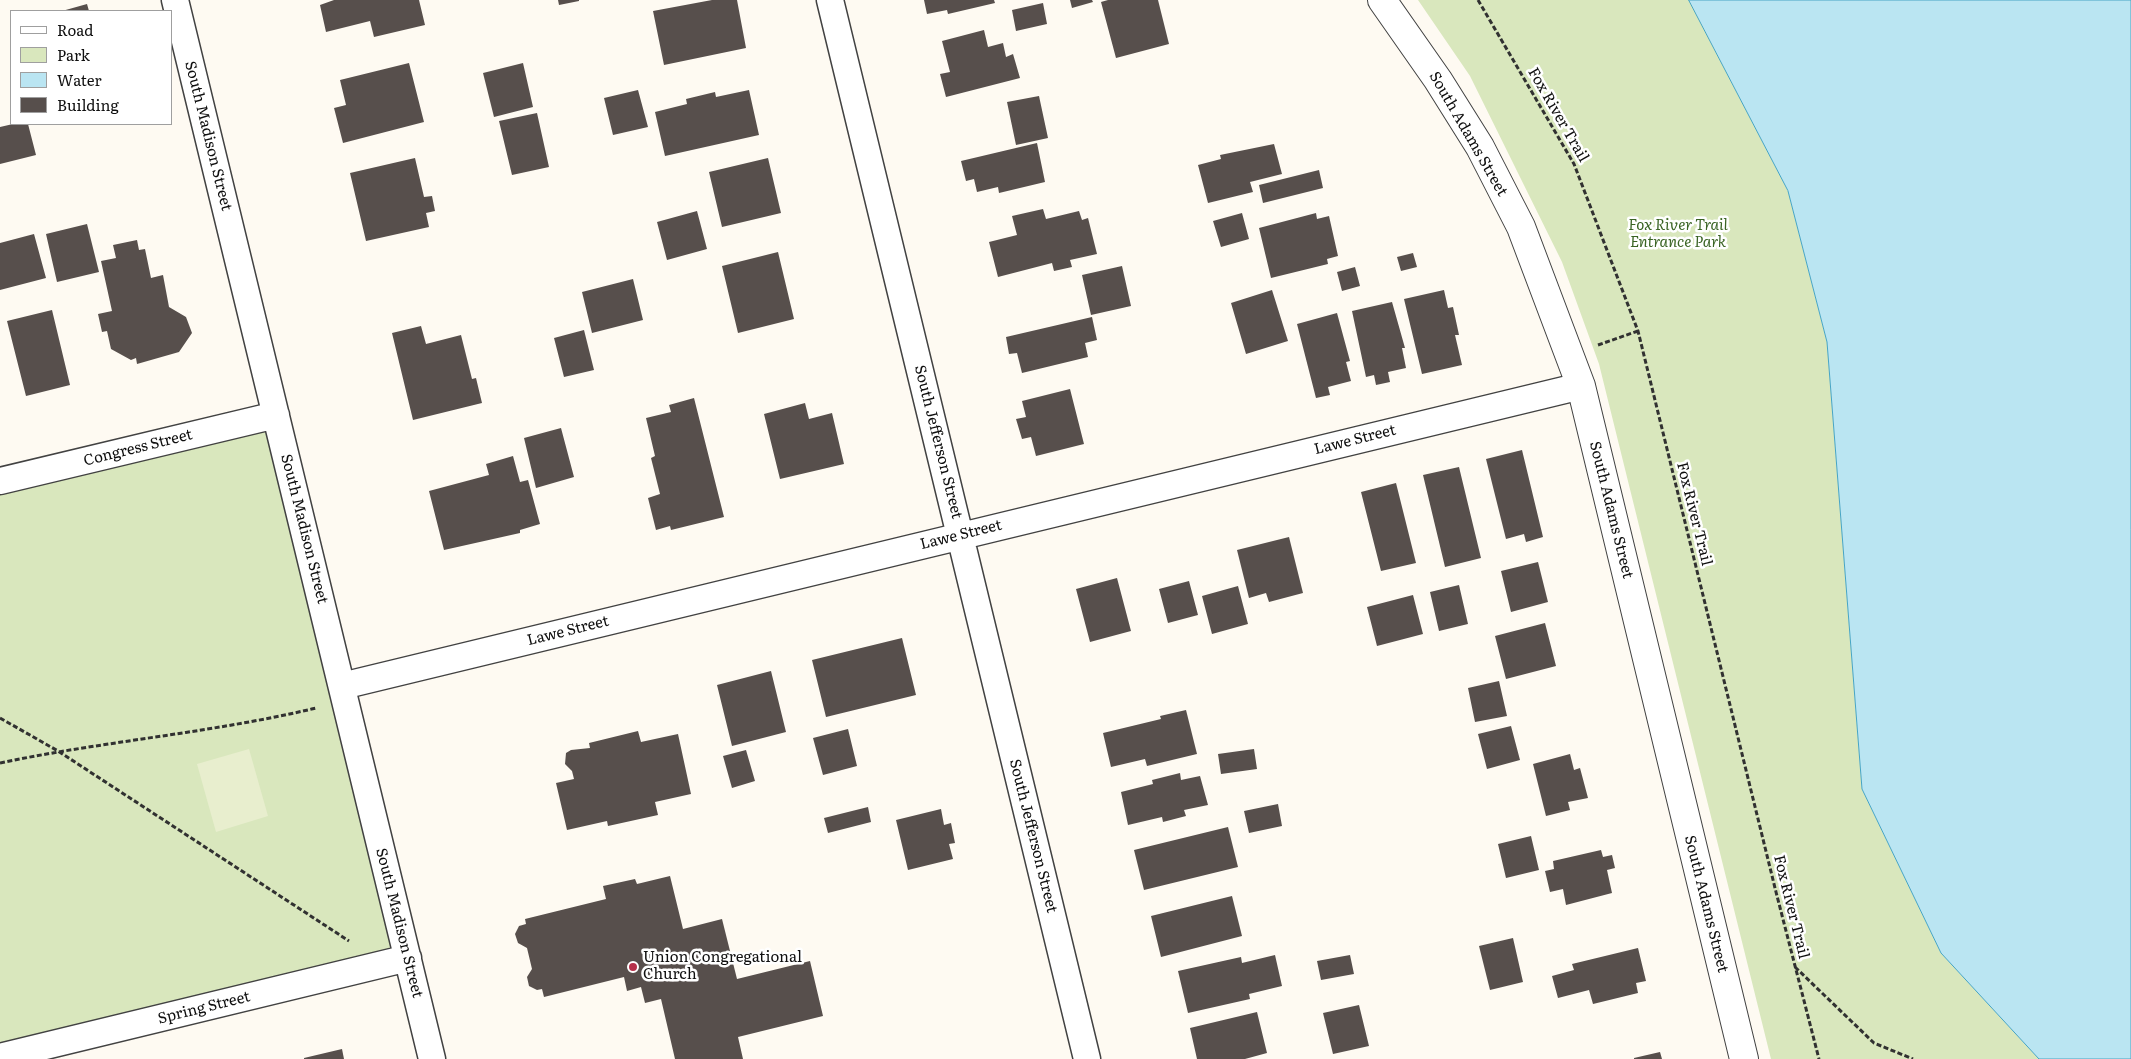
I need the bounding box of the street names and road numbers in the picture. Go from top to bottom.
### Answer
street label: South Madison Street [181,59,235,213]
street label: Fox River Trail [1524,65,1592,165]
street label: South Adams Street [1425,68,1511,200]
street label: South Jefferson Street [910,363,966,521]
street label: Lawe Street [1312,421,1398,459]
street label: Congress Street [82,426,194,470]
street label: South Adams Street [1585,439,1637,581]
street label: South Madison Street [277,452,331,606]
street label: Fox River Trail [1672,460,1716,568]
street label: Lawe Street [918,516,1004,554]
street label: Lawe Street [525,612,611,650]
street label: South Jefferson Street [1005,757,1061,915]
street label: South Adams Street [1680,833,1732,975]
street label: South Madison Street [372,846,426,1000]
street label: Fox River Trail [1769,853,1813,961]
street label: Spring Street [156,988,252,1028]

